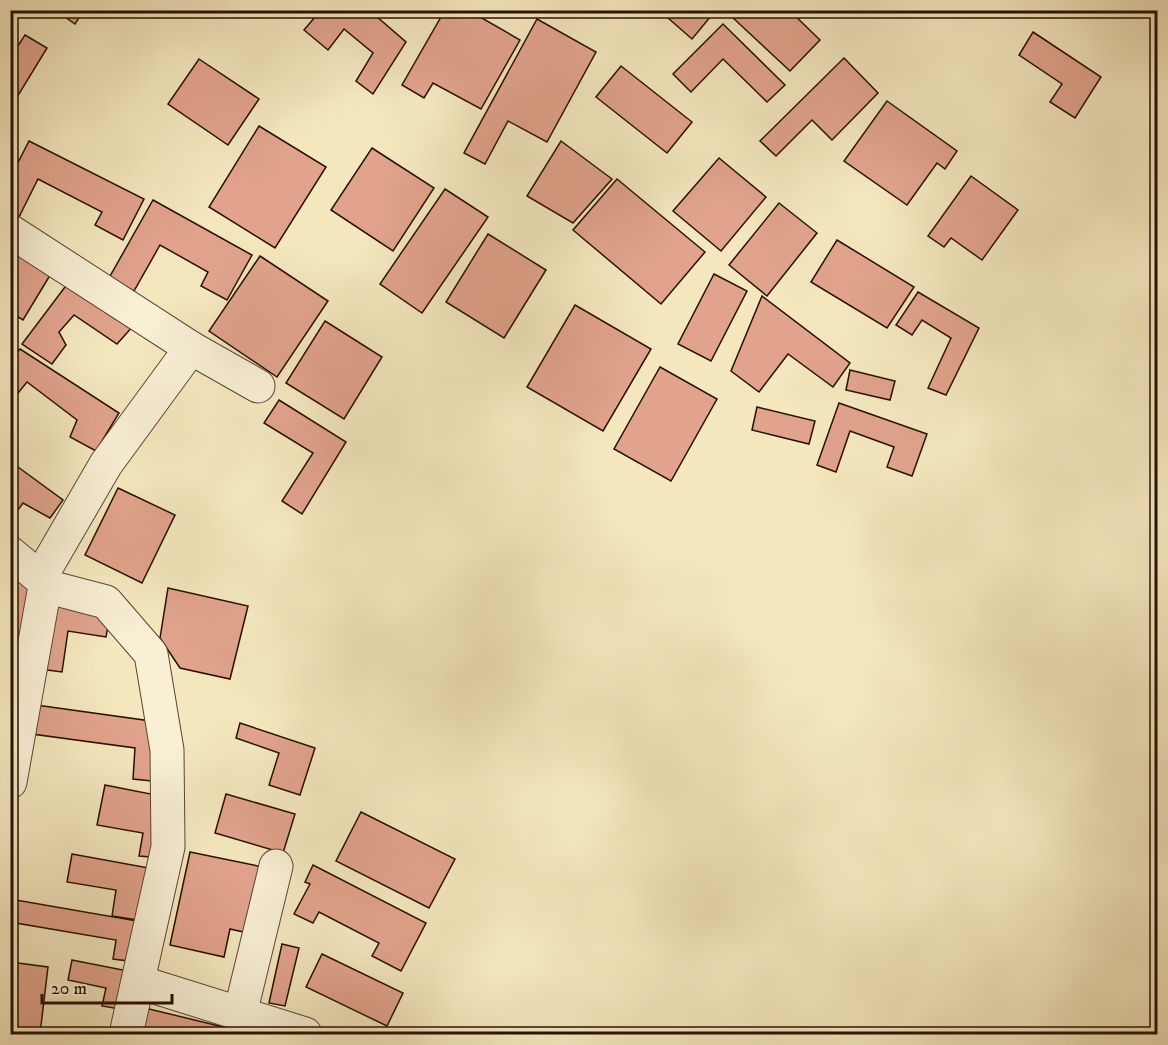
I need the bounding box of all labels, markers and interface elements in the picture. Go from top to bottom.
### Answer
scale bar [42,967,172,1005]
text: 20 m [51,978,87,1000]

